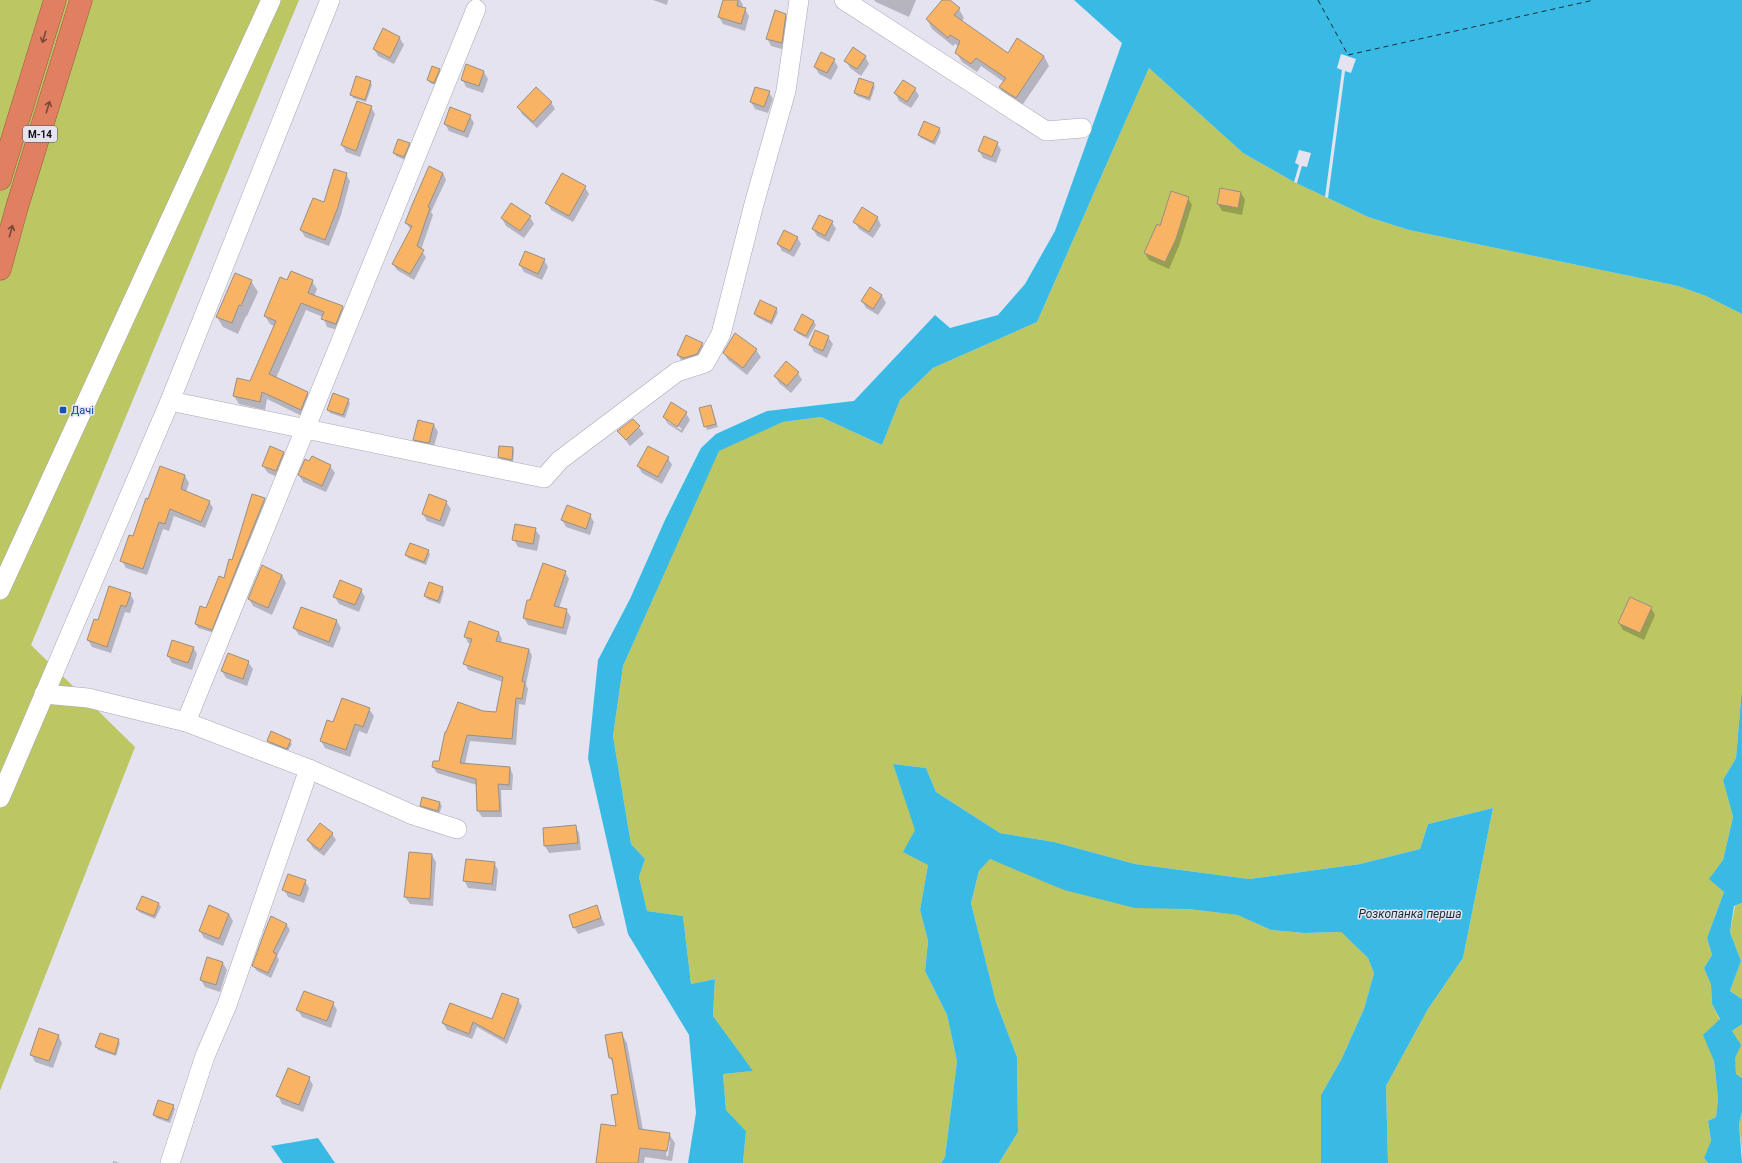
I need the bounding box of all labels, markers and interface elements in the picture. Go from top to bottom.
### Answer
one-way arrow [40,31,47,44]
one-way arrow [45,101,52,114]
road number: М-14 [23,126,57,142]
one-way arrow [7,225,15,238]
place label: Дачі [71,404,94,417]
marker: Дачі [58,405,68,415]
water label: Розкопанка перша [1358,907,1462,921]

